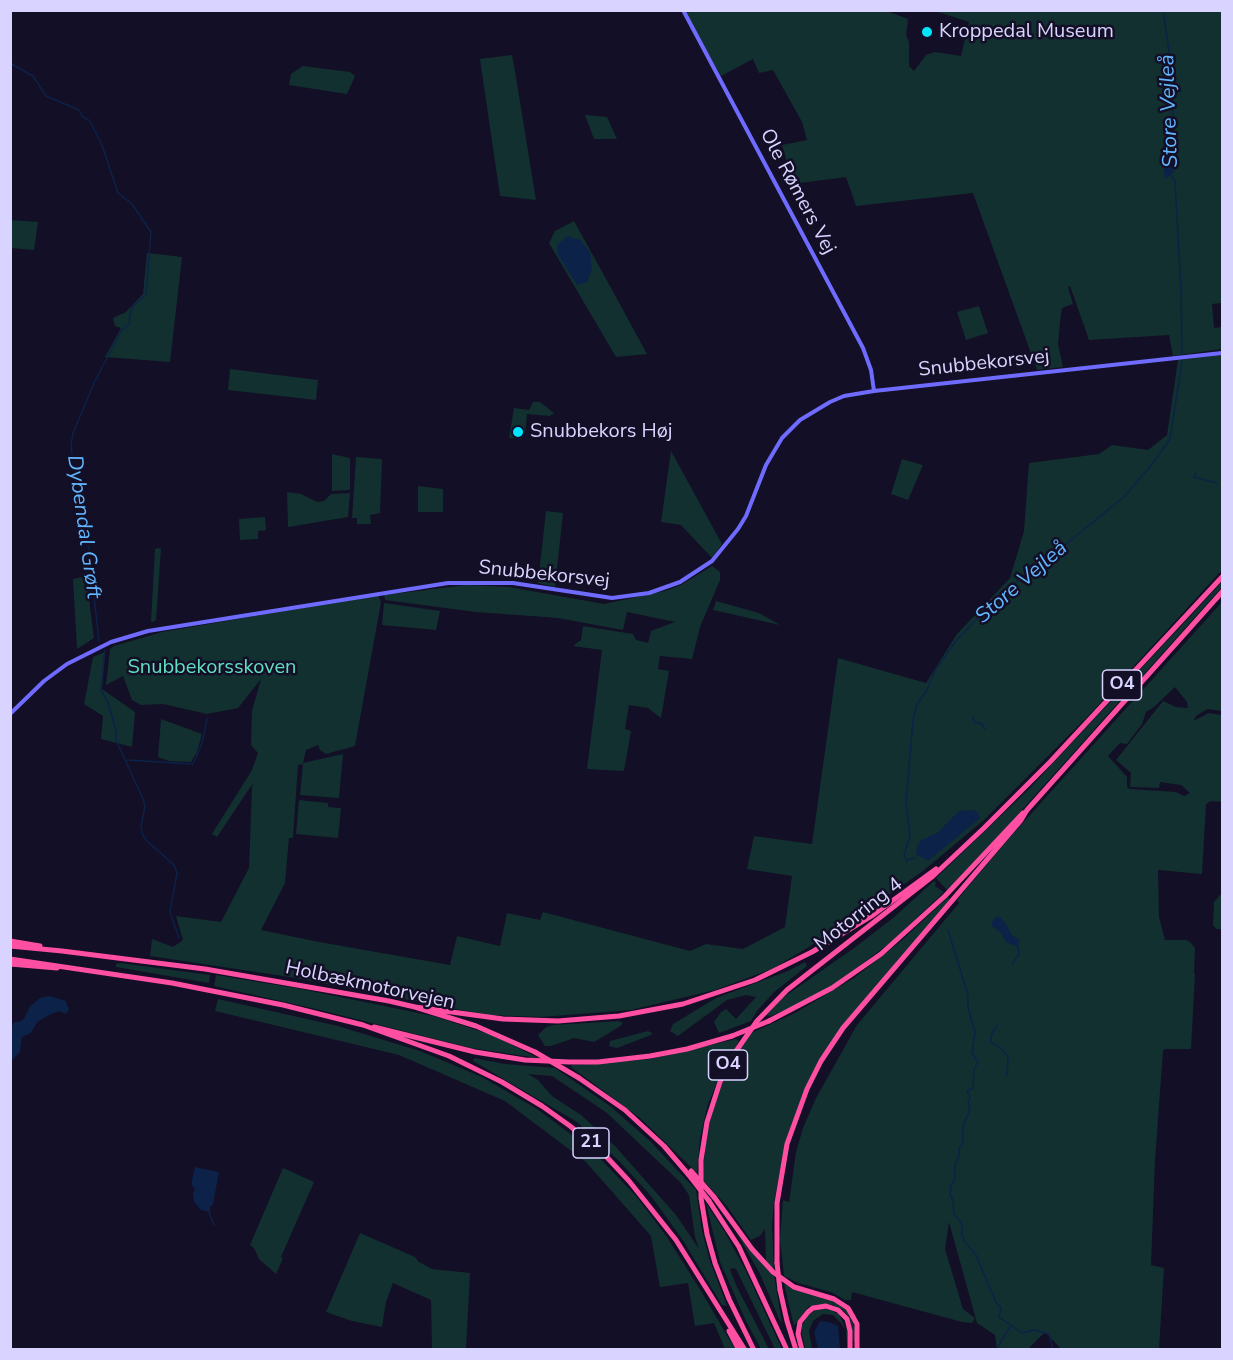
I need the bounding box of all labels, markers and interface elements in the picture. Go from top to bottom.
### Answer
place label: Kroppedal Museum [939,20,1114,44]
marker: Kroppedal Museum [920,25,934,39]
water label: Store Vejleå [1155,54,1185,168]
street label: Ole Rømers Vej [754,125,840,259]
street label: Snubbekorsvej [917,345,1051,383]
place label: Snubbekors Høj [530,420,673,444]
marker: Snubbekors Høj [511,425,525,439]
water label: Dybendal Grøft [60,454,106,600]
water label: Store Vejleå [971,536,1073,630]
street label: Snubbekorsvej [477,556,611,594]
park label: Snubbekorsskoven [128,656,296,680]
road number: O4 [1102,670,1142,700]
street label: Motorring 4 [810,873,908,957]
street label: Holbækmotorvejen [283,956,457,1016]
road number: O4 [708,1050,748,1080]
road number: 21 [573,1128,609,1158]

